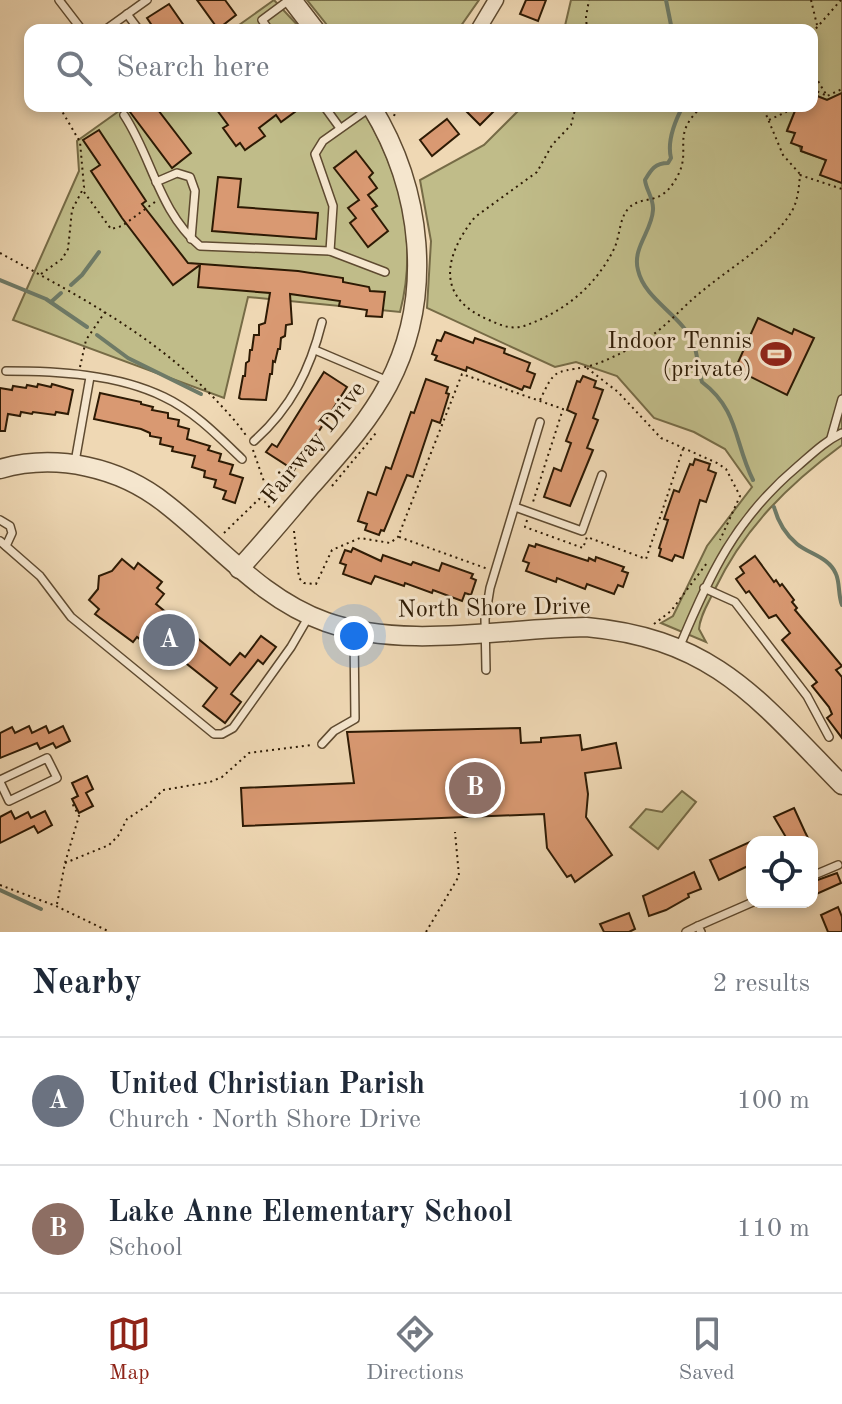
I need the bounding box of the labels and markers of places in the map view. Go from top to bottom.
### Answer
place label: Indoor Tennis (private) [607,330,752,382]
sports icon: Indoor Tennis (private) [759,337,793,371]
pin: A [143,610,195,670]
pin: B [449,758,501,818]

